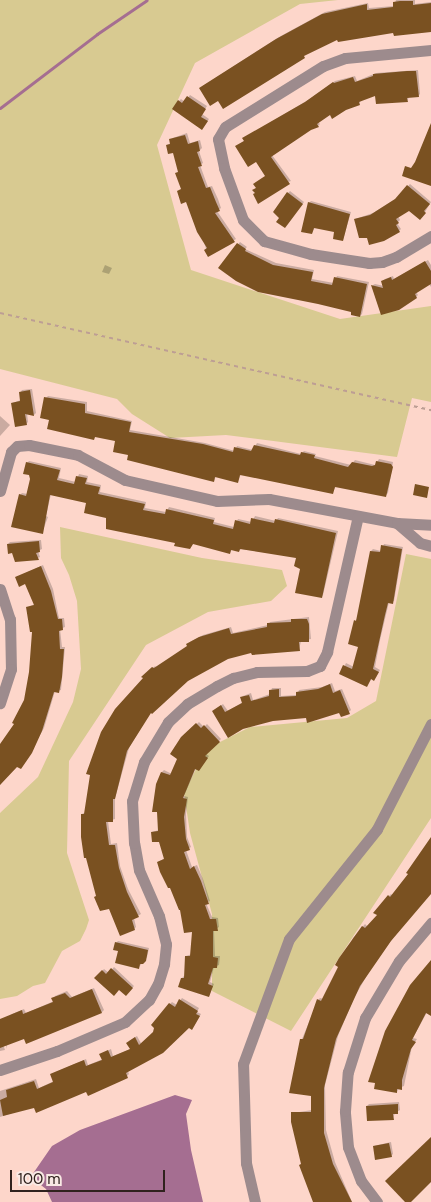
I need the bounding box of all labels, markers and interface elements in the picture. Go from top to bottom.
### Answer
scale bar [12,1160,168,1192]
text: 100 m [18,1169,61,1189]

